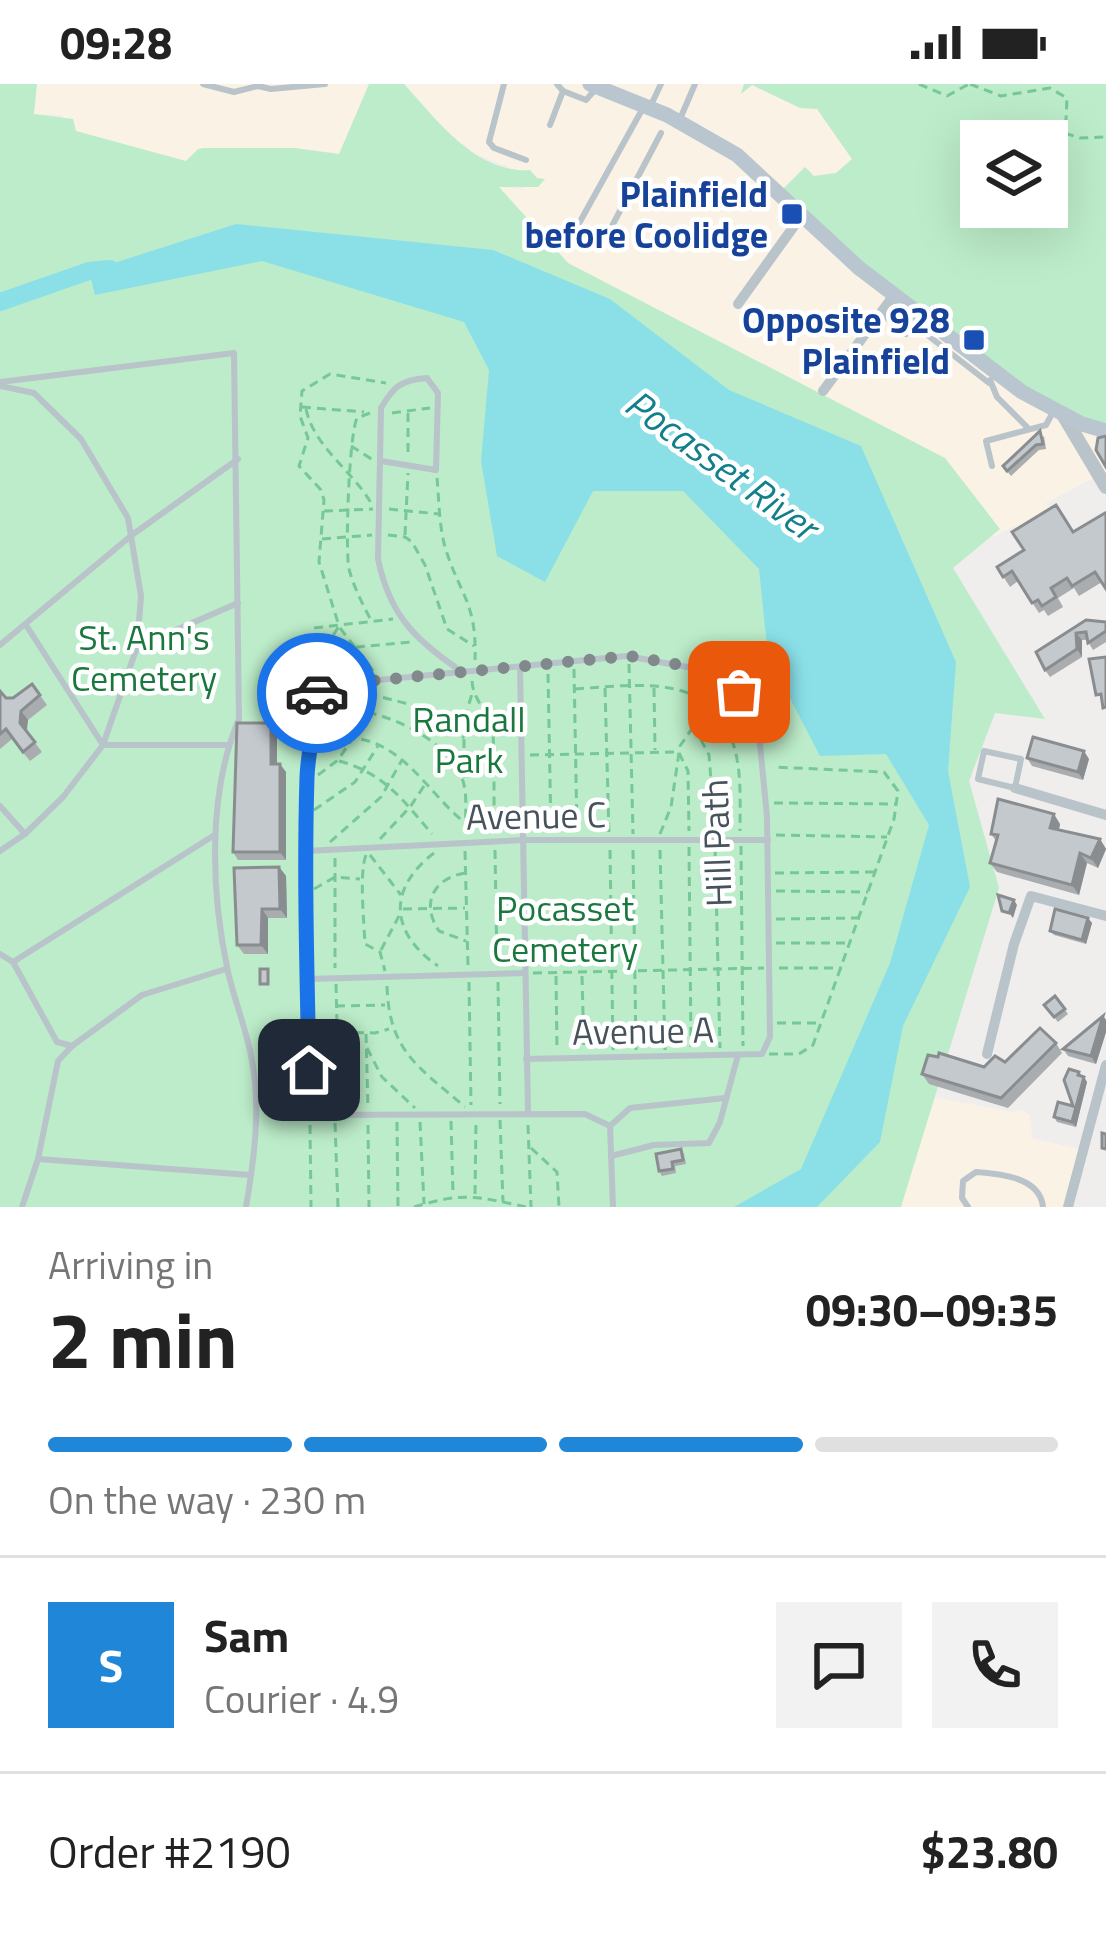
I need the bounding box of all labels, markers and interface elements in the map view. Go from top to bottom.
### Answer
text: 09:28 [60,8,172,76]
map controls [960,120,1068,228]
button: layers [960,120,1068,228]
place label: Plainfield before Coolidge [525,166,768,262]
marker: Plainfield before Coolidge [779,201,805,227]
place label: Opposite 928 Plainfield [742,292,950,388]
marker: Opposite 928 Plainfield [961,327,987,353]
water label: Pocasset River [613,374,834,557]
park label: St. Ann's Cemetery [71,609,217,705]
courier [257,633,377,753]
pin [688,641,790,743]
icon: bag [706,659,772,725]
icon: car [284,660,350,726]
park label: Randall Park [412,691,526,787]
street label: Hill Path [686,778,746,908]
street label: Avenue C [465,786,607,844]
park label: Pocasset Cemetery [492,880,638,976]
street label: Avenue A [572,1001,714,1059]
pin [258,1019,360,1121]
icon: home [276,1037,342,1103]
text: Arriving in [48,1235,213,1294]
text: 09:30–09:35 [806,1275,1058,1343]
text: 2 min [48,1280,238,1398]
text: On the way · 230 m [48,1470,366,1529]
text: Sam [204,1601,289,1669]
button: chat [776,1602,902,1728]
button: phone [932,1602,1058,1728]
text: S [99,1631,123,1699]
text: Courier · 4.9 [204,1669,399,1728]
text: Order #2190 [48,1817,291,1885]
text: $23.80 [920,1817,1058,1885]

